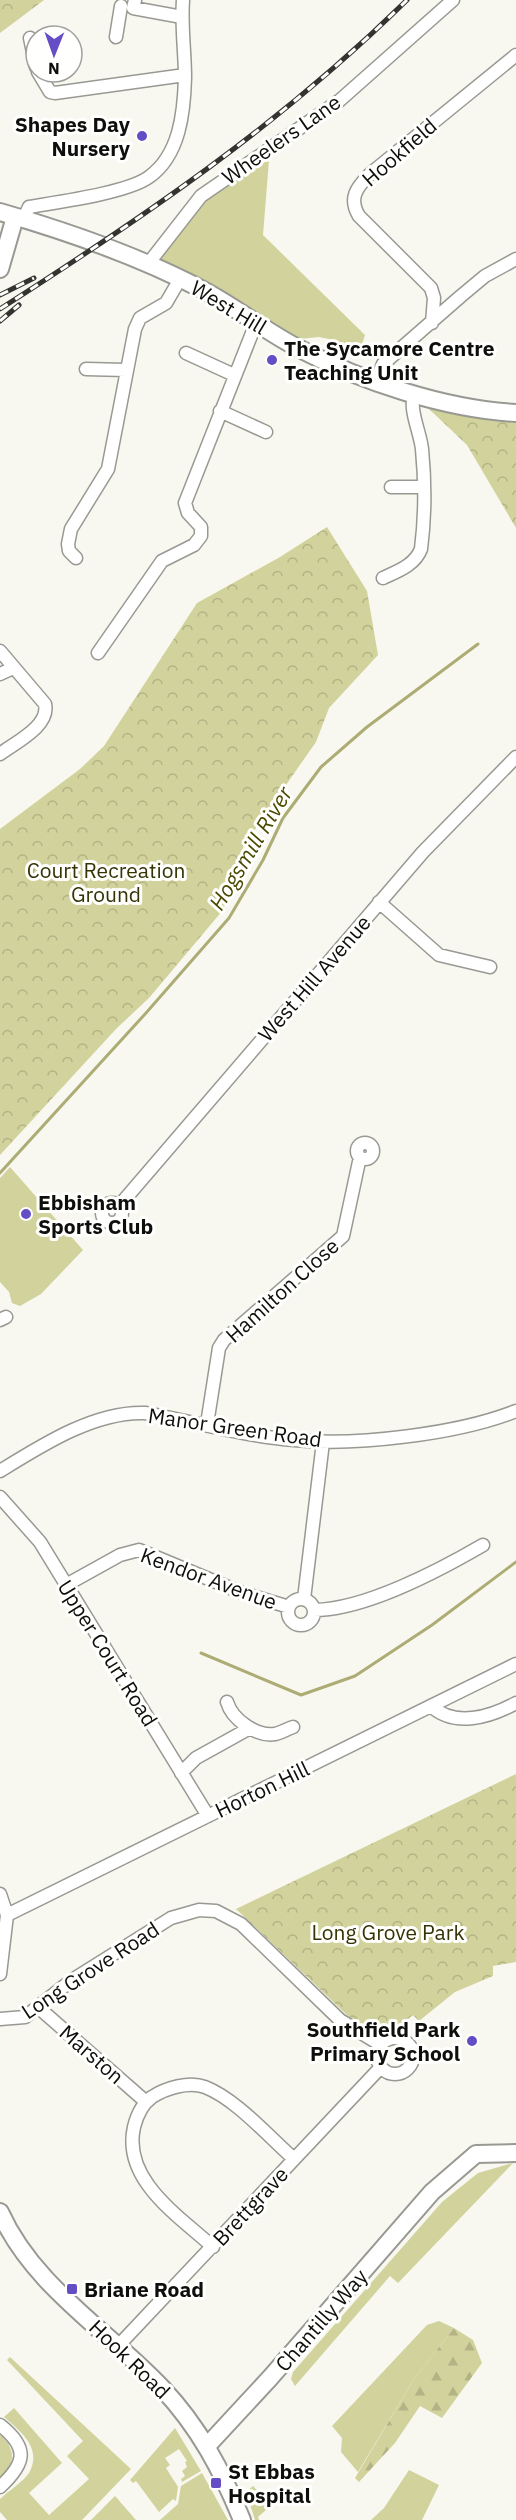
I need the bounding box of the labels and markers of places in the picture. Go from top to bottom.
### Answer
place label: Shapes Day Nursery [15,110,131,162]
marker: Shapes Day Nursery [135,129,149,143]
place label: The Sycamore Centre Teaching Unit [284,334,495,386]
marker: The Sycamore Centre Teaching Unit [265,353,279,367]
place label: Ebbisham Sports Club [38,1188,153,1240]
marker: Ebbisham Sports Club [19,1207,33,1221]
place label: Southfield Park Primary School [306,2015,461,2067]
marker: Southfield Park Primary School [465,2034,479,2048]
place label: Briane Road [84,2275,204,2303]
marker: Briane Road [65,2282,79,2296]
place label: St Ebbas Hospital [228,2457,315,2509]
marker: St Ebbas Hospital [209,2476,223,2490]

